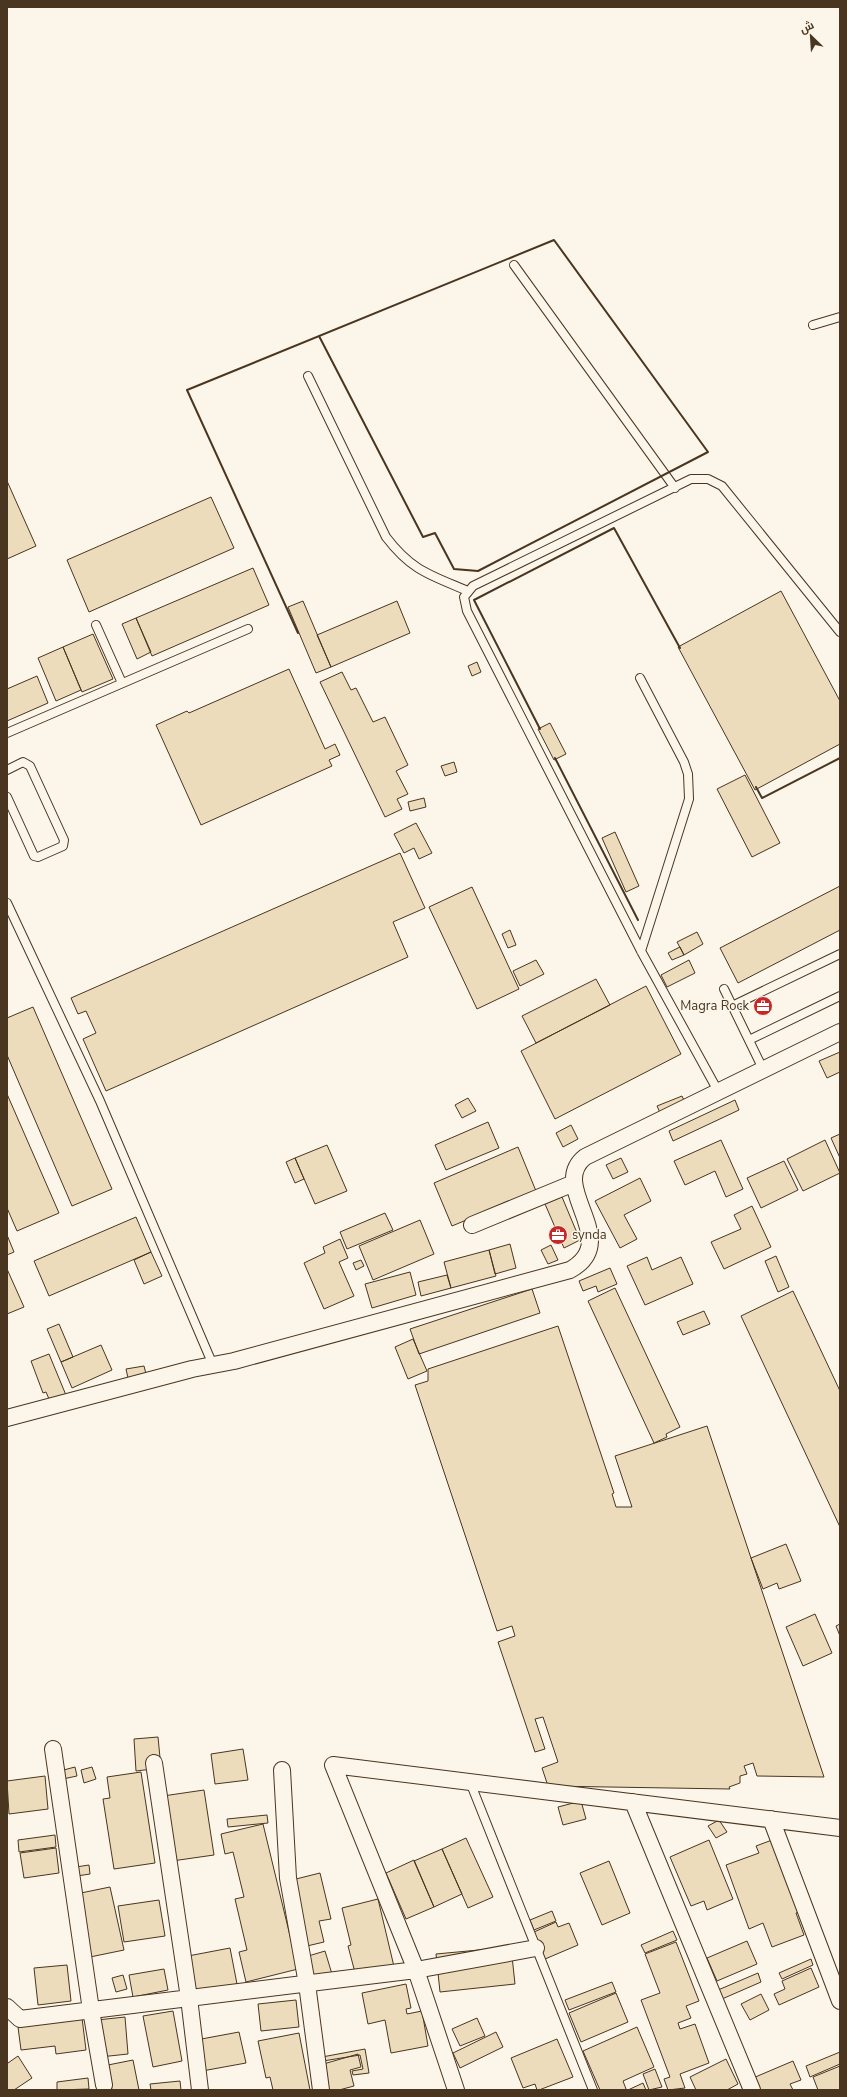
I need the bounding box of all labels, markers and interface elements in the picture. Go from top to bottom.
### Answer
north arrow [791,16,831,56]
text: ش [797,18,817,37]
office icon: Magra Rock [752,995,774,1017]
place label: Magra Rock [680,997,749,1015]
office icon: synda [547,1224,569,1246]
place label: synda [572,1226,607,1244]

